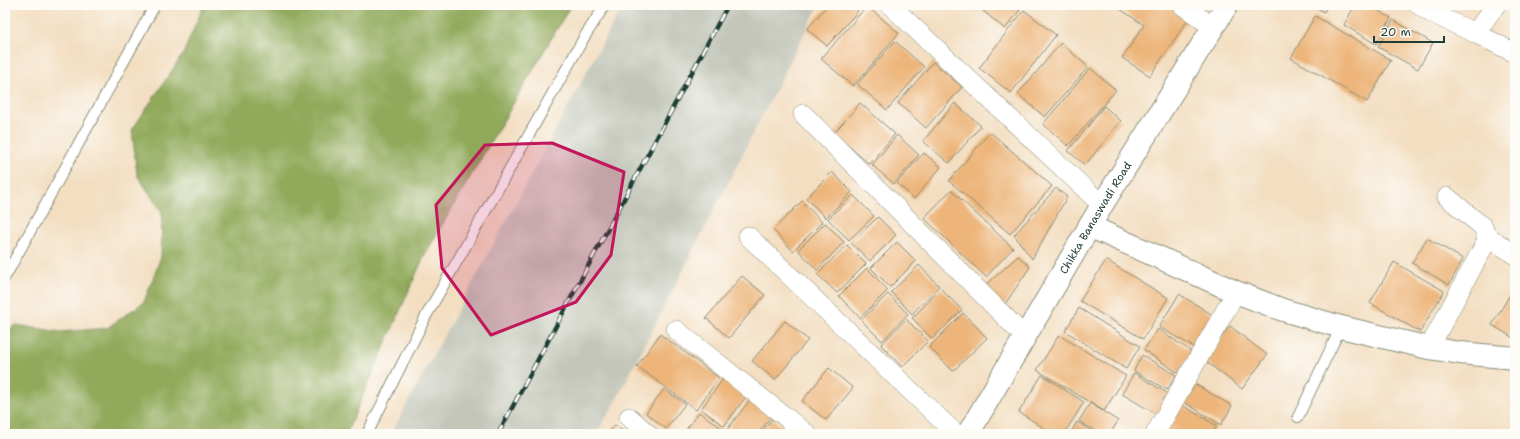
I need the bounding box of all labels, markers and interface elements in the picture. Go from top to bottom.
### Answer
scale bar [1374,18,1444,44]
text: 20 m [1380,24,1411,40]
street label: Chikka Banaswadi Road [1056,159,1135,277]

